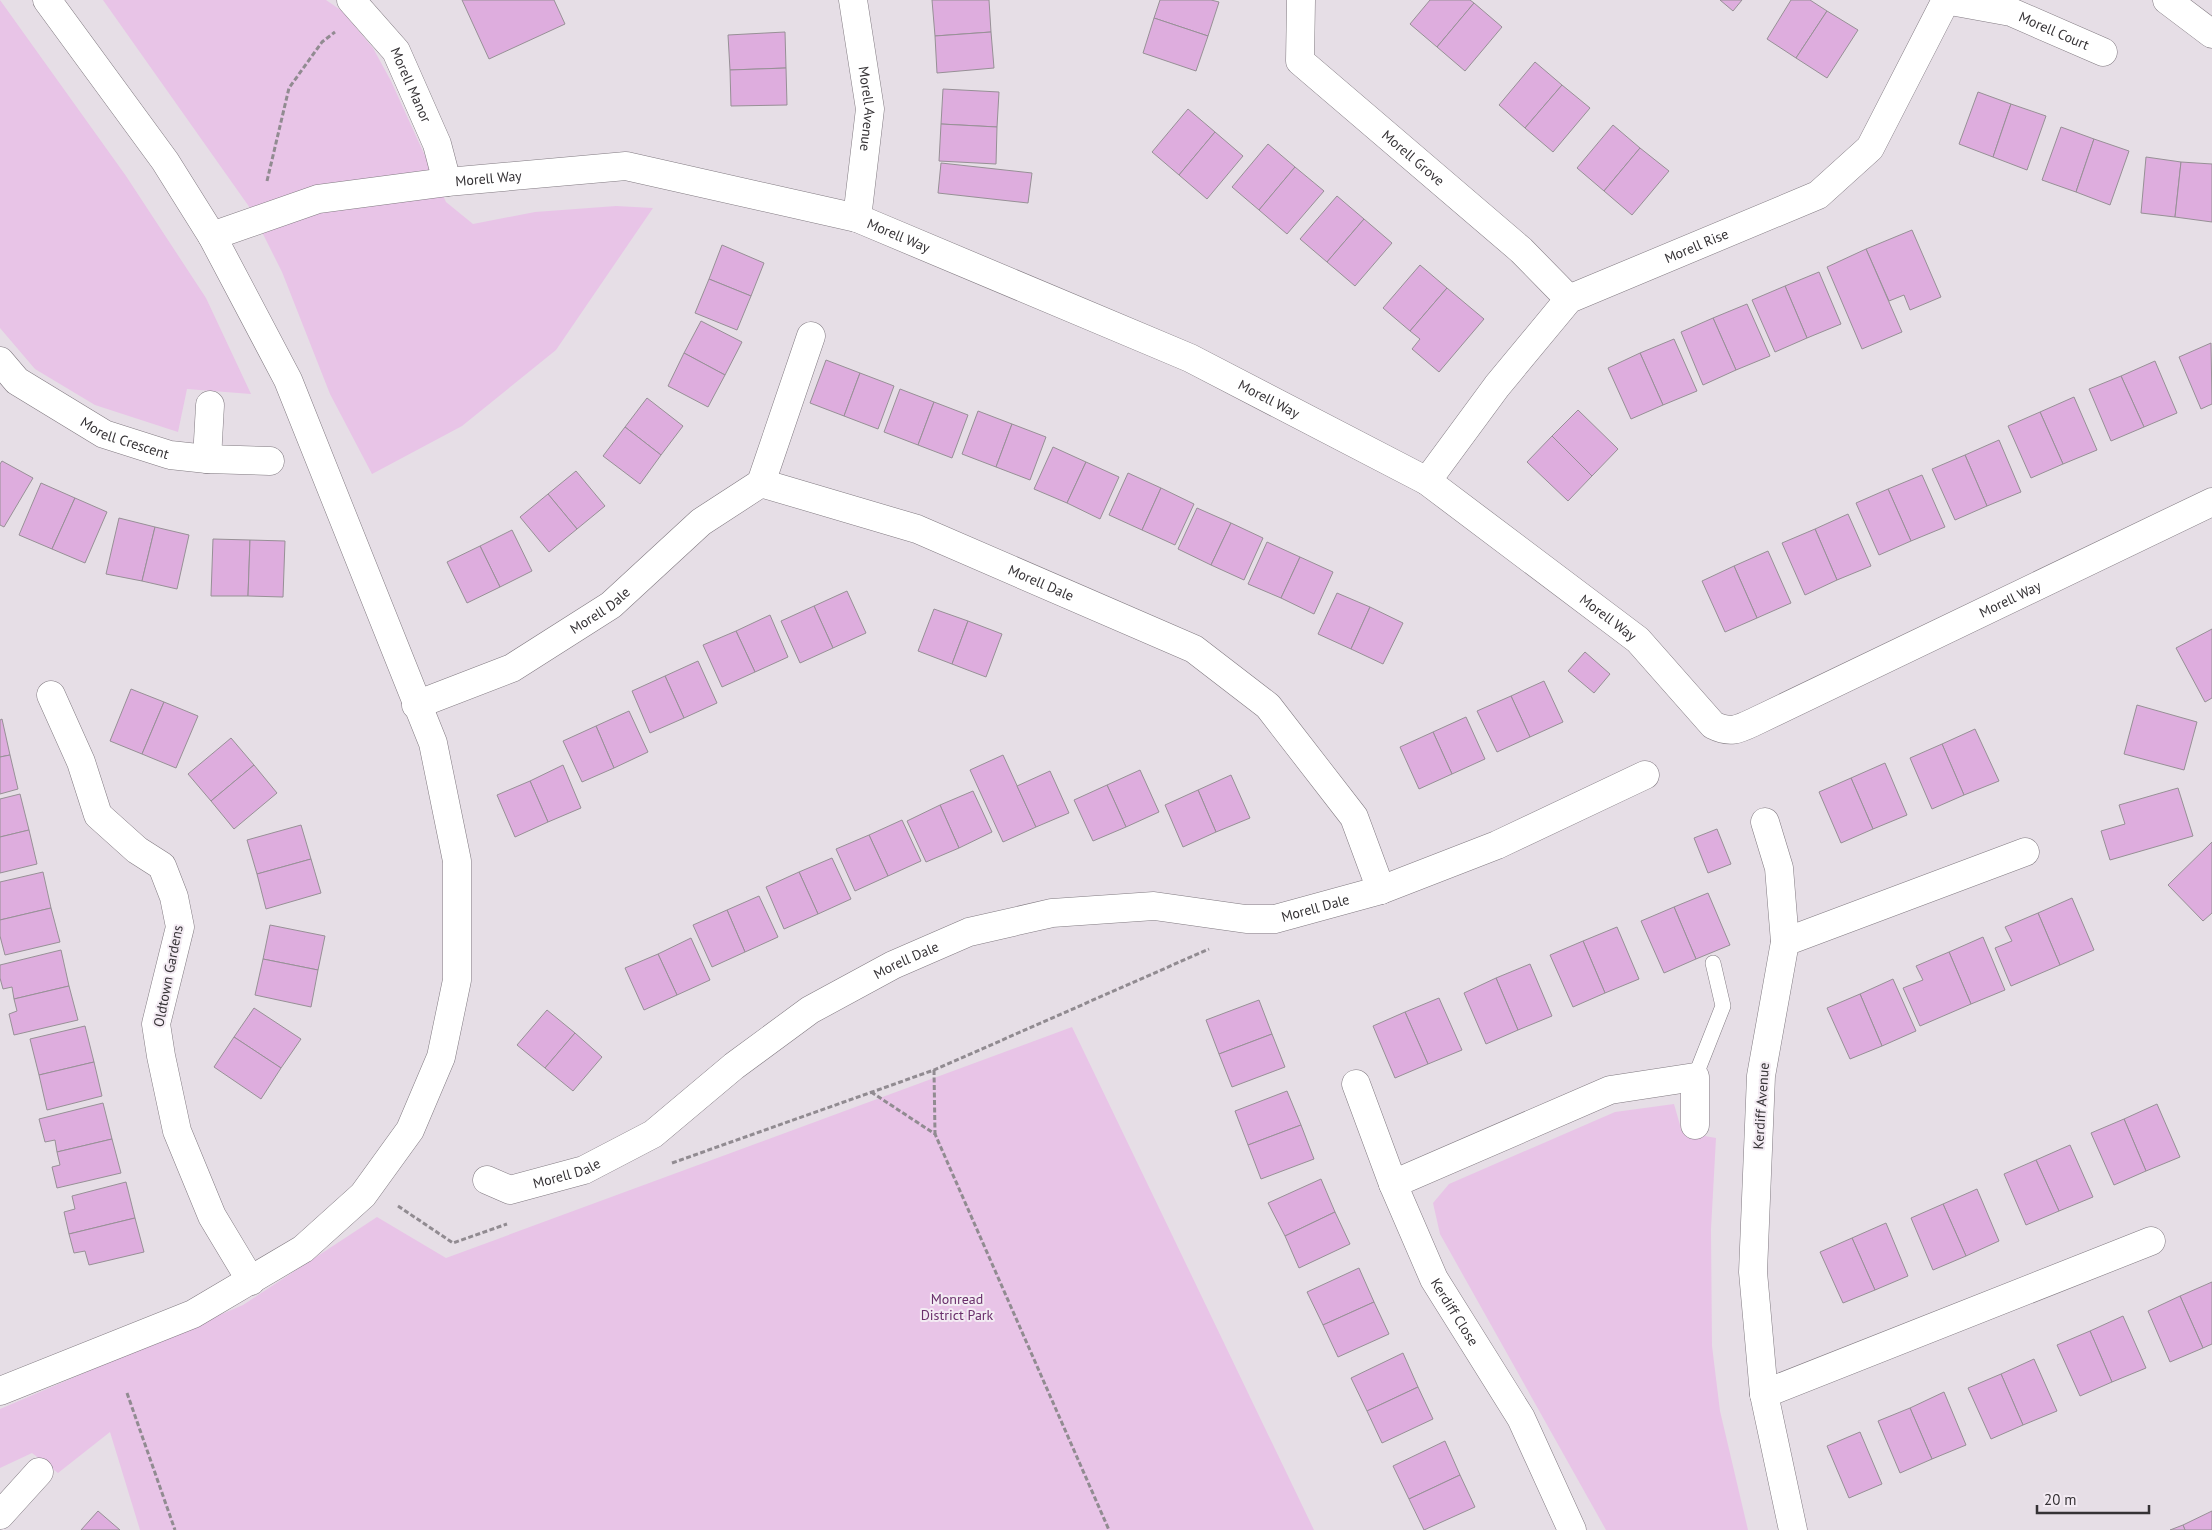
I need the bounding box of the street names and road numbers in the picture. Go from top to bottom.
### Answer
street label: Morell Court [2016,8,2092,54]
street label: Morell Manor [386,44,435,125]
street label: Morell Avenue [854,65,879,152]
street label: Morell Grove [1378,126,1448,190]
street label: Morell Way [454,166,523,190]
street label: Morell Way [864,214,933,257]
street label: Morell Rise [1662,224,1731,267]
street label: Morell Way [1235,376,1303,423]
street label: Morell Crescent [77,413,171,463]
street label: Morell Dale [1005,561,1077,605]
street label: Morell Way [1976,576,2044,622]
street label: Morell Dale [566,583,634,638]
street label: Morell Way [1576,590,1641,645]
street label: Morell Dale [1279,890,1351,926]
street label: Oldtown Gardens [149,923,187,1028]
street label: Morell Dale [870,937,941,983]
street label: Kerdiff Avenue [1749,1062,1773,1150]
street label: Morell Dale [531,1154,603,1192]
street label: Kerdiff Close [1427,1275,1483,1349]

